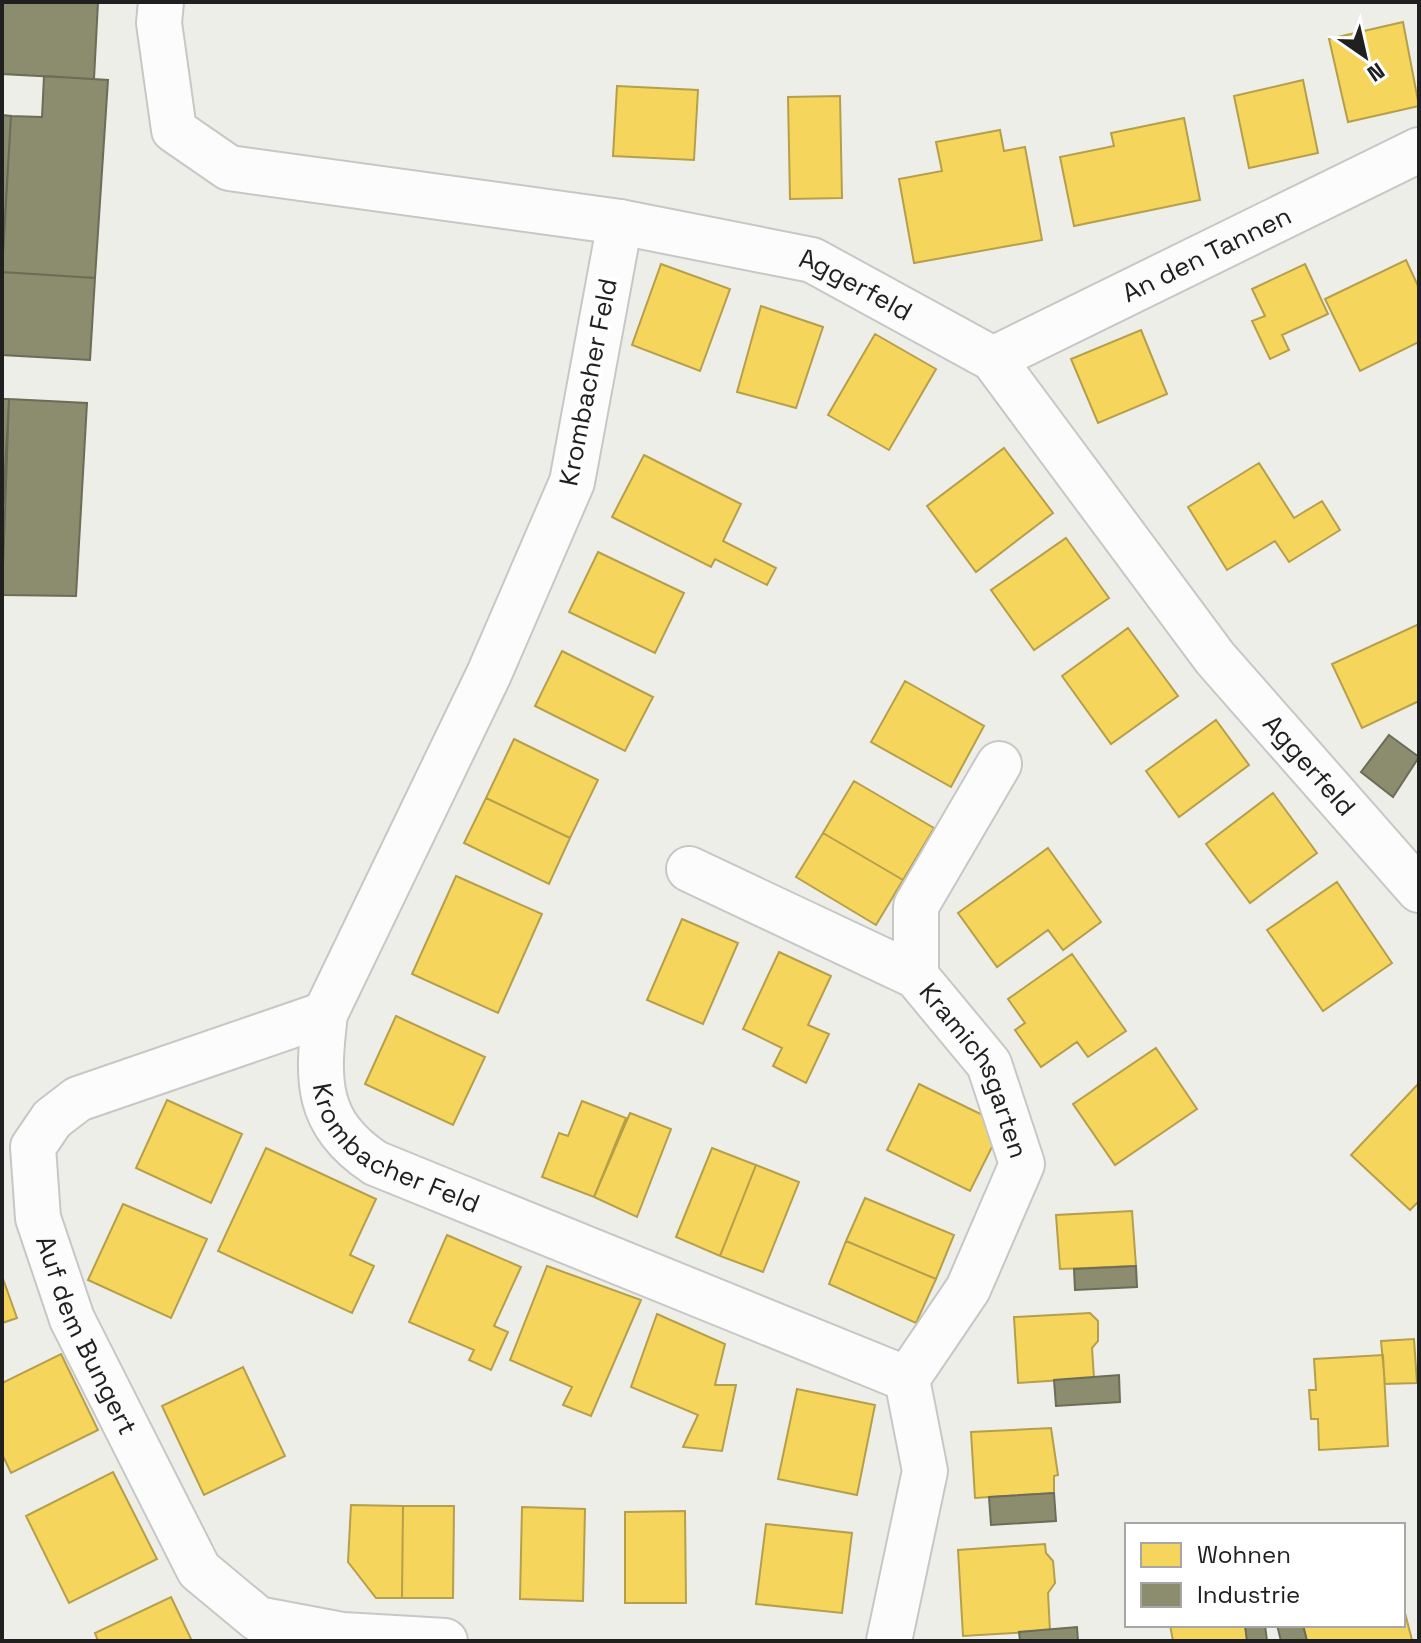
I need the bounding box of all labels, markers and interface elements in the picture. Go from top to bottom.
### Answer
north arrow [1325,16,1405,96]
text: N [1362,57,1390,88]
street label: An den Tannen [1116,198,1297,310]
street label: Aggerfeld [796,241,918,329]
street label: Krombacher Feld [551,275,625,489]
street label: Aggerfeld [1255,707,1363,823]
street label: Kramichsgarten [912,976,1036,1162]
street label: Krombacher Feld [305,1080,485,1221]
street label: Auf dem Bungert [28,1231,145,1441]
legend [1125,1523,1405,1627]
text: Wohnen [1197,1539,1291,1570]
text: Industrie [1197,1579,1300,1610]

